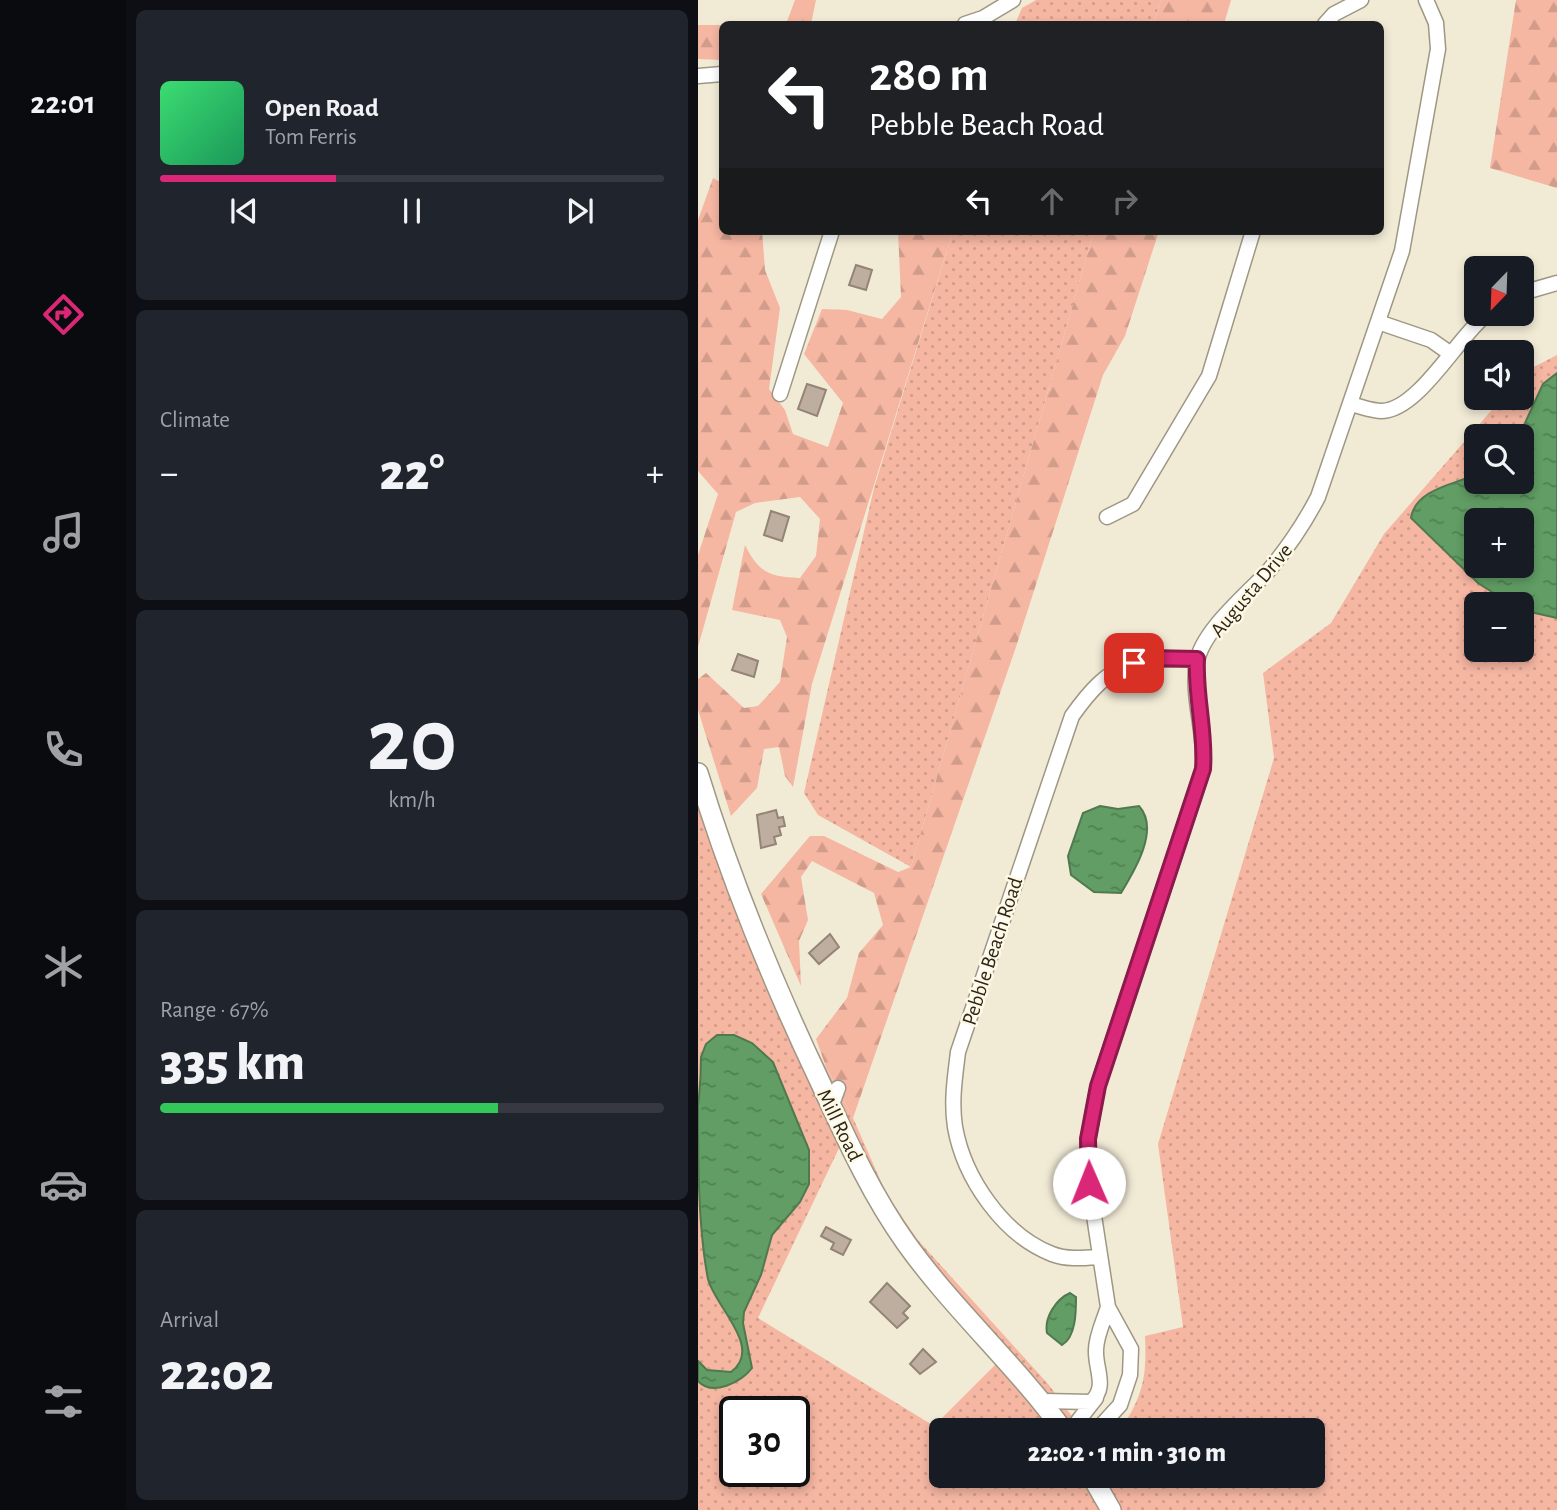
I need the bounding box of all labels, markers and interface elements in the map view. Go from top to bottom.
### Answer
icon: left [754,49,845,140]
text: 280 m [869,51,989,100]
text: 22:01 [30,87,96,119]
text: Open Road [265,95,379,121]
text: Pebble Beach Road [869,109,1104,141]
text: Tom Ferris [265,126,357,149]
icon: left [960,182,998,220]
icon: ahead [1033,182,1071,220]
icon: right [1106,182,1144,220]
icon: previous [225,192,263,230]
icon: pause [393,192,431,230]
icon: next [561,192,599,230]
north arrow [1464,256,1534,326]
map controls [1464,256,1534,662]
icon: directions [39,290,88,339]
button: sound [1464,340,1534,410]
text: Climate [160,409,230,432]
button: search [1464,424,1534,494]
text: 22° [379,447,445,499]
text: − [160,455,178,493]
text: + [646,455,664,493]
icon: music [39,508,88,557]
button: + [1464,508,1534,578]
street label: Augusta Drive [1206,540,1296,641]
button: − [1464,592,1534,662]
pin [1104,633,1164,693]
icon: arrive [1115,644,1153,682]
text: 20 [367,696,457,787]
icon: phone [39,725,88,774]
text: km/h [388,789,436,812]
street label: Pebble Beach Road [959,874,1026,1028]
icon: climate [39,942,88,991]
text: Range · 67% [160,999,269,1022]
text: 335 km [160,1037,305,1089]
street label: Mill Road [813,1086,866,1165]
position arrow [1052,1146,1126,1220]
icon: car [39,1160,88,1209]
text: Arrival [160,1309,219,1332]
text: 22:02 [160,1347,274,1399]
icon: filters [39,1377,88,1426]
speed limit sign: 30 [719,1396,810,1487]
text: 22:02 · 1 min · 310 m [1028,1440,1226,1466]

